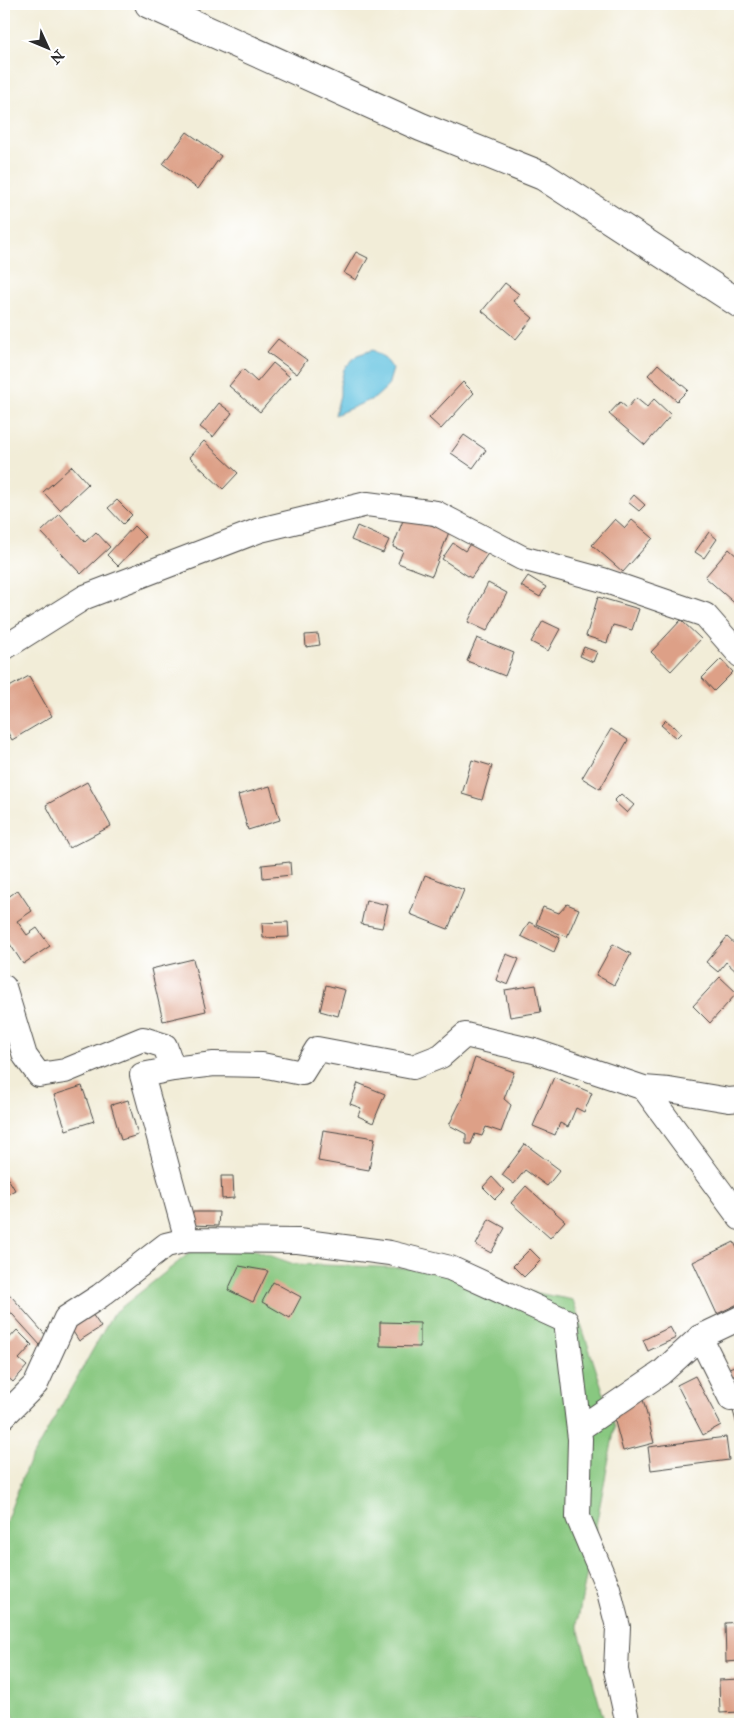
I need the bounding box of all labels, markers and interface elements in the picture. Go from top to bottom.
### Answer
north arrow [22,22,72,72]
text: N [46,46,68,67]

